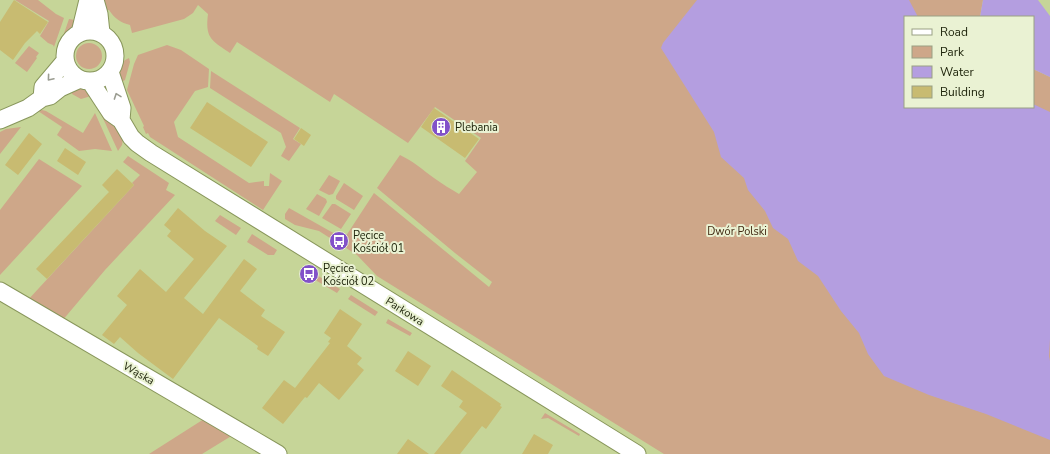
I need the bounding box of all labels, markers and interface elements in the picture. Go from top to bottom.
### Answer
legend [904,16,1034,108]
text: Road [940,24,968,40]
text: Park [940,44,965,60]
text: Water [940,64,974,80]
one-way arrow [48,74,55,81]
text: Building [940,84,985,100]
one-way arrow [114,92,122,99]
building icon: Plebania [430,116,452,138]
place label: Plebania [455,120,498,135]
park label: Dwór Polski [707,224,767,239]
place label: Pęcice Kościół 01 [353,228,404,256]
bus stop icon: Pęcice Kościół 01 [328,230,350,252]
place label: Pęcice Kościół 02 [323,261,374,289]
bus stop icon: Pęcice Kościół 02 [298,263,320,285]
street label: Parkowa [383,294,427,329]
street label: Wąska [120,358,157,388]

